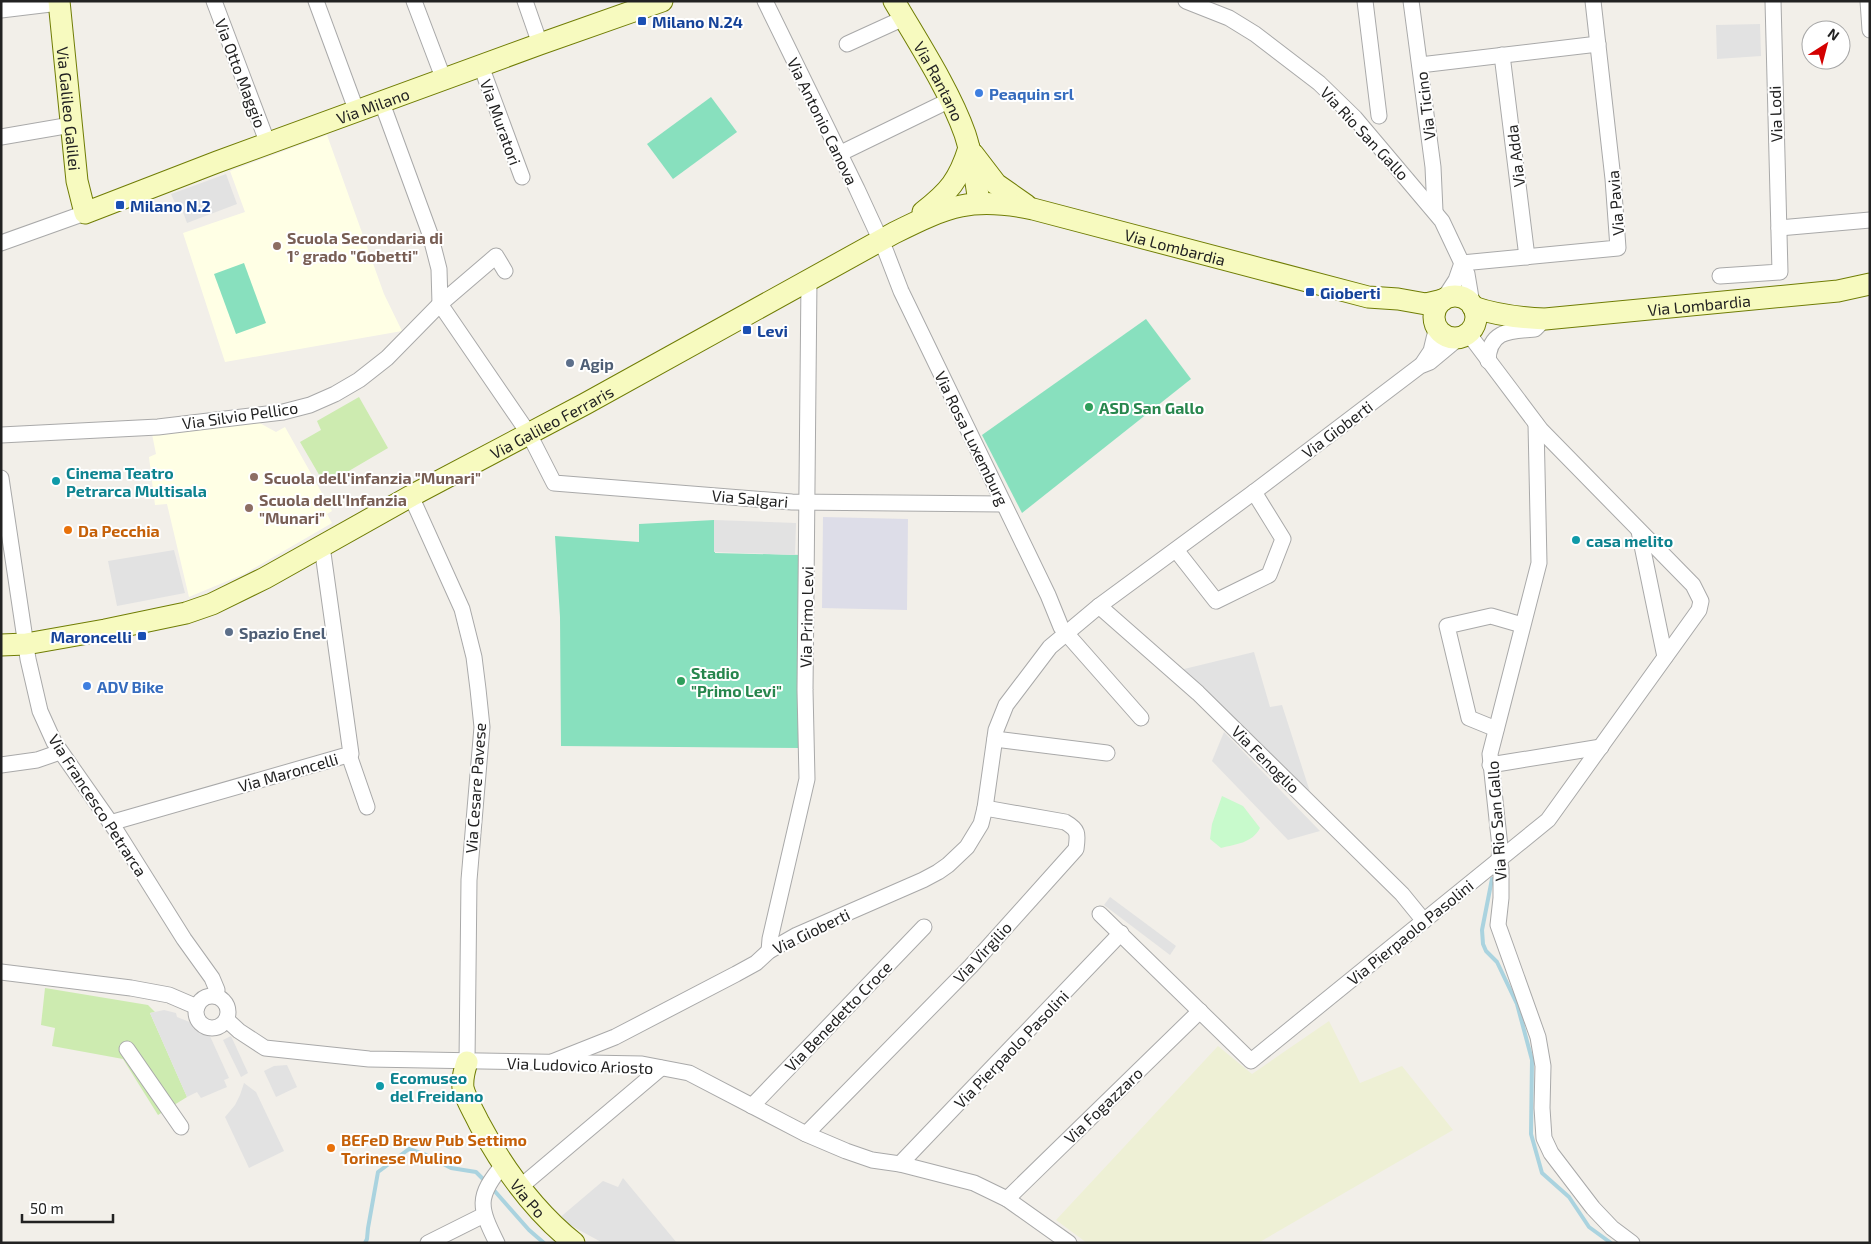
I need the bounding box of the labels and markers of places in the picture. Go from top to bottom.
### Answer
place label: Milano N.24 [652,12,743,31]
marker: Milano N.24 [636,15,648,27]
place label: Peaquin srl [989,84,1075,103]
marker: Peaquin srl [973,87,985,99]
place label: Milano N.2 [130,196,211,215]
marker: Milano N.2 [114,199,126,211]
place label: Scuola Secondaria di 1° grado "Gobetti" [287,228,443,265]
marker: Scuola Secondaria di 1° grado "Gobetti" [271,240,283,252]
place label: Gioberti [1320,283,1381,302]
marker: Gioberti [1304,286,1316,298]
place label: Levi [757,321,788,340]
marker: Levi [741,324,753,336]
place label: Agip [580,354,614,373]
marker: Agip [564,357,576,369]
place label: ASD San Gallo [1099,398,1204,417]
marker: ASD San Gallo [1083,401,1095,413]
place label: Cinema Teatro Petrarca Multisala [66,463,207,500]
place label: Scuola dell'infanzia "Munari" [264,468,481,487]
marker: Scuola dell'infanzia "Munari" [248,471,260,483]
marker: Cinema Teatro Petrarca Multisala [50,475,62,487]
place label: Scuola dell'Infanzia "Munari" [259,490,407,527]
marker: Scuola dell'Infanzia "Munari" [243,502,255,514]
place label: Da Pecchia [78,521,160,540]
marker: Da Pecchia [62,524,74,536]
place label: casa melito [1586,531,1673,550]
marker: casa melito [1570,534,1582,546]
place label: Spazio Enel [239,623,327,642]
marker: Spazio Enel [223,626,235,638]
place label: Maroncelli [51,627,132,646]
marker: Maroncelli [136,630,148,642]
place label: Stadio "Primo Levi" [691,663,782,700]
marker: Stadio "Primo Levi" [675,675,687,687]
place label: ADV Bike [97,677,164,696]
marker: ADV Bike [81,680,93,692]
place label: Ecomuseo del Freidano [390,1068,483,1105]
marker: Ecomuseo del Freidano [374,1080,386,1092]
place label: BEFeD Brew Pub Settimo Torinese Mulino [341,1130,527,1167]
marker: BEFeD Brew Pub Settimo Torinese Mulino [325,1142,337,1154]

